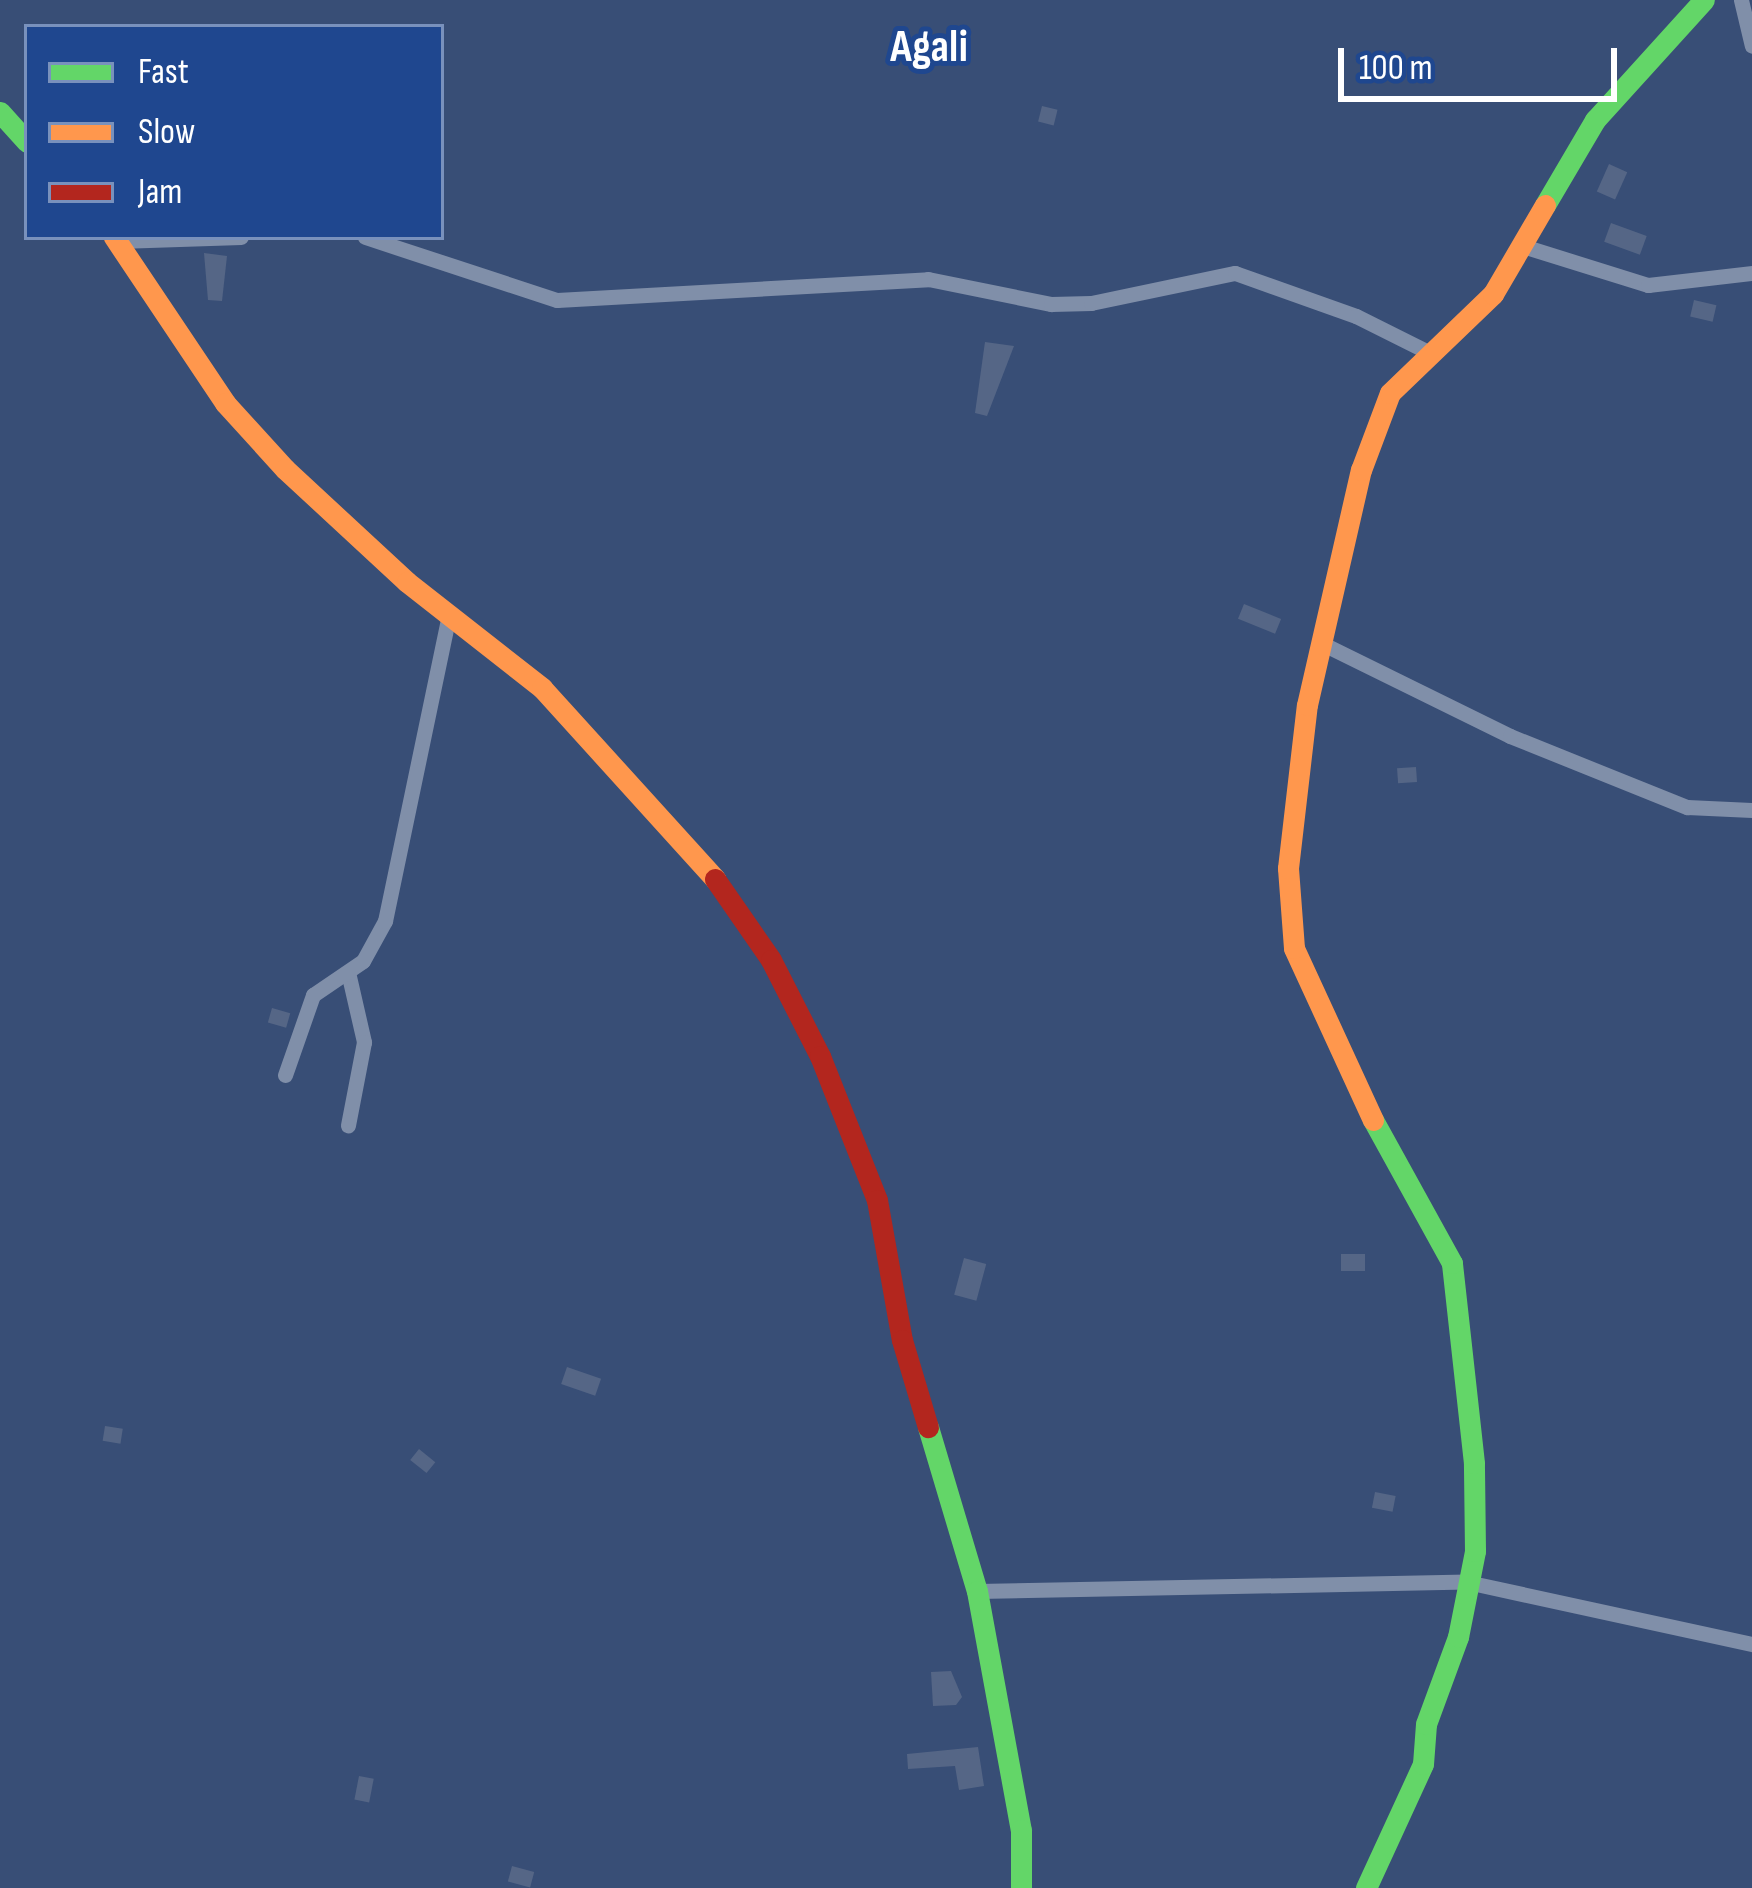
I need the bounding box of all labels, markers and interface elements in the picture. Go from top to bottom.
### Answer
district label: Agali [890,21,968,75]
legend [24,24,444,240]
scale bar [1344,24,1623,98]
text: 100 m [1359,47,1433,90]
text: Fast [138,51,189,94]
text: Slow [138,111,195,154]
text: Jam [138,171,182,214]

